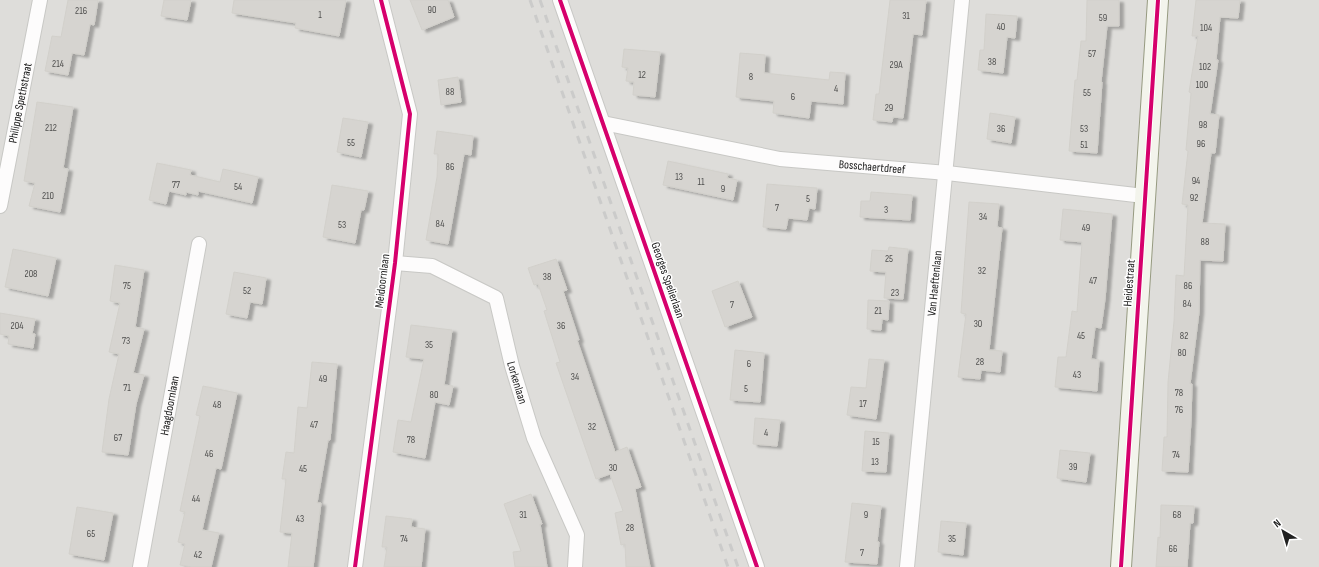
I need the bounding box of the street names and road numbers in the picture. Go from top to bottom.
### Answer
street label: Philippe Spethstraat [5,61,36,145]
street label: Bosschaertdreef [838,157,906,178]
street label: Georges Spelierlaan [648,240,688,320]
street label: Van Haeftenlaan [924,250,946,317]
street label: Meidoornlaan [372,253,393,309]
street label: Heidestraat [1120,259,1139,307]
street label: Lorkenlaan [503,360,530,406]
street label: Haagdoornlaan [157,375,183,437]

